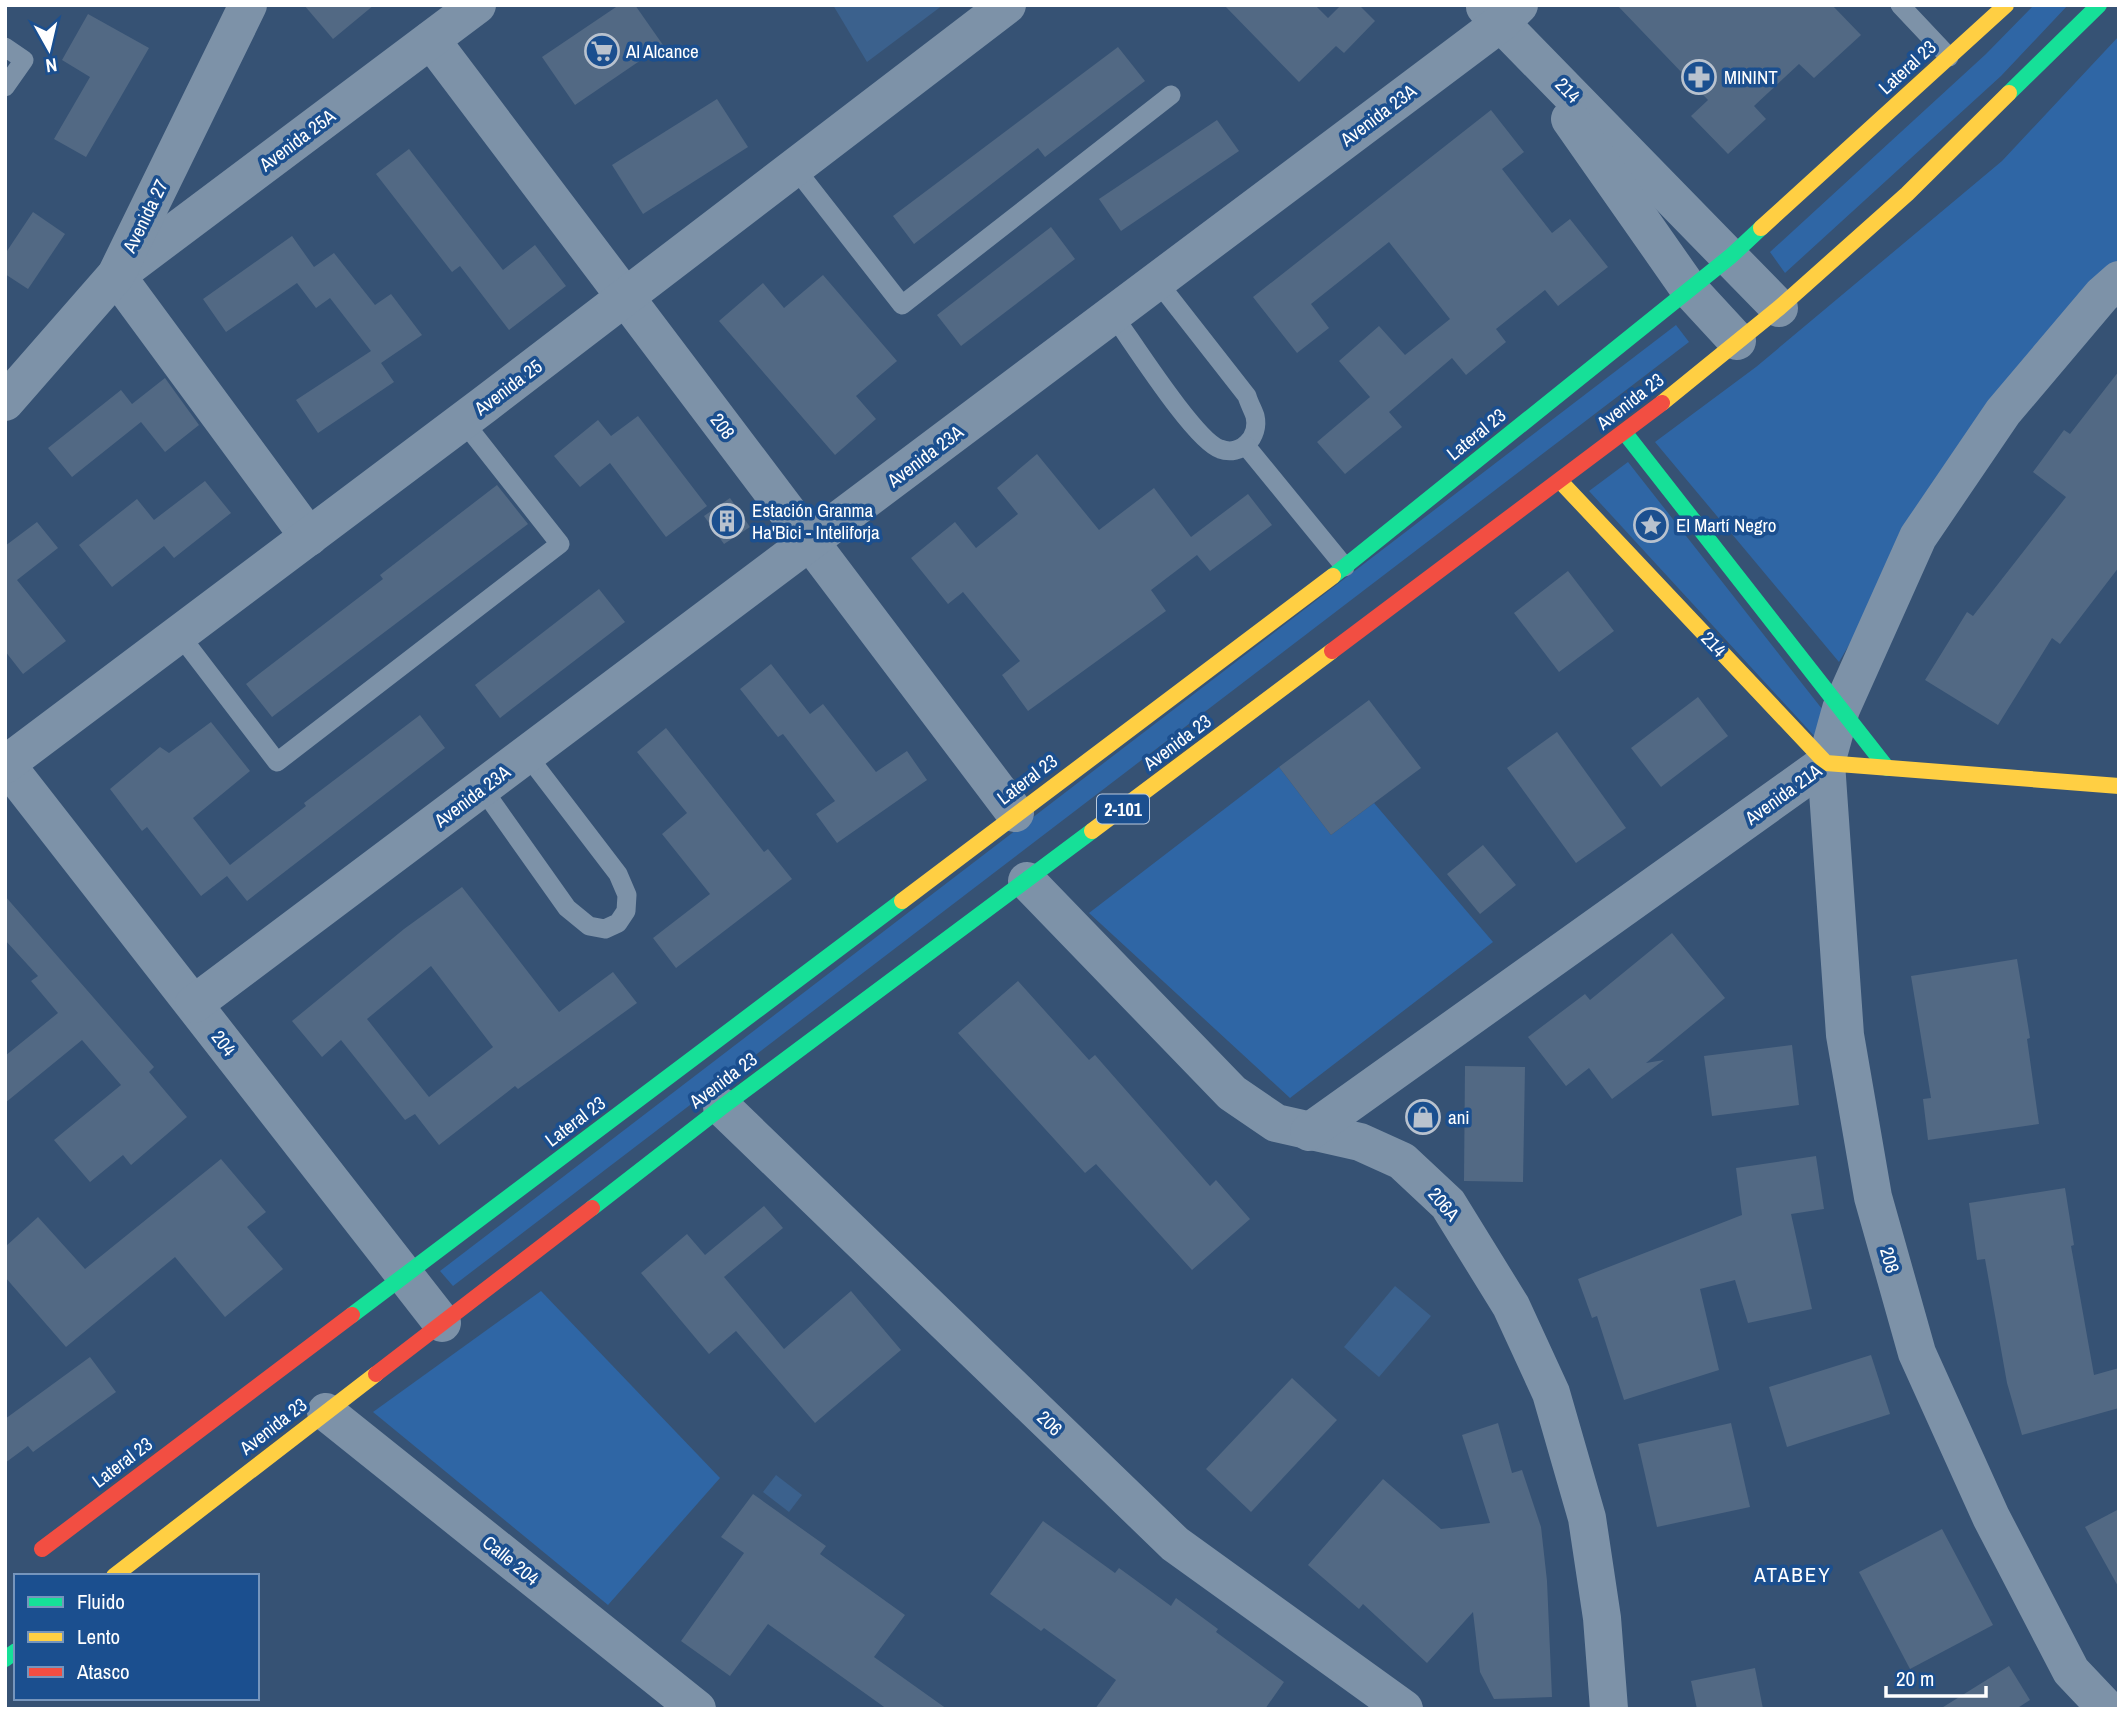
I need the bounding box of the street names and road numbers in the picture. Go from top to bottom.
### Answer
street label: Lateral 23 [1873,34,1941,100]
street label: 214 [1550,72,1587,109]
street label: Avenida 23A [1334,77,1422,153]
street label: Avenida 25A [253,102,341,178]
street label: Avenida 27 [116,175,174,258]
street label: Avenida 25 [468,353,547,422]
street label: Avenida 23 [1590,367,1669,436]
street label: Lateral 23 [1441,402,1511,466]
street label: 208 [705,408,741,444]
street label: Avenida 23A [881,418,969,494]
street label: 214 [1696,626,1733,663]
street label: Avenida 23 [1137,708,1216,777]
street label: Lateral 23 [992,748,1062,810]
street label: Avenida 21A [1739,757,1827,831]
street label: Avenida 23A [428,758,516,834]
road number: 2-101 [1097,794,1149,824]
street label: 204 [206,1025,242,1062]
street label: Avenida 23 [683,1046,762,1115]
street label: Lateral 23 [540,1090,610,1152]
street label: 206A [1422,1182,1466,1227]
street label: 208 [1874,1244,1906,1276]
street label: Avenida 23 [233,1392,312,1461]
street label: 206 [1032,1405,1068,1441]
street label: Lateral 23 [87,1431,157,1493]
street label: Calle 204 [477,1529,545,1591]

